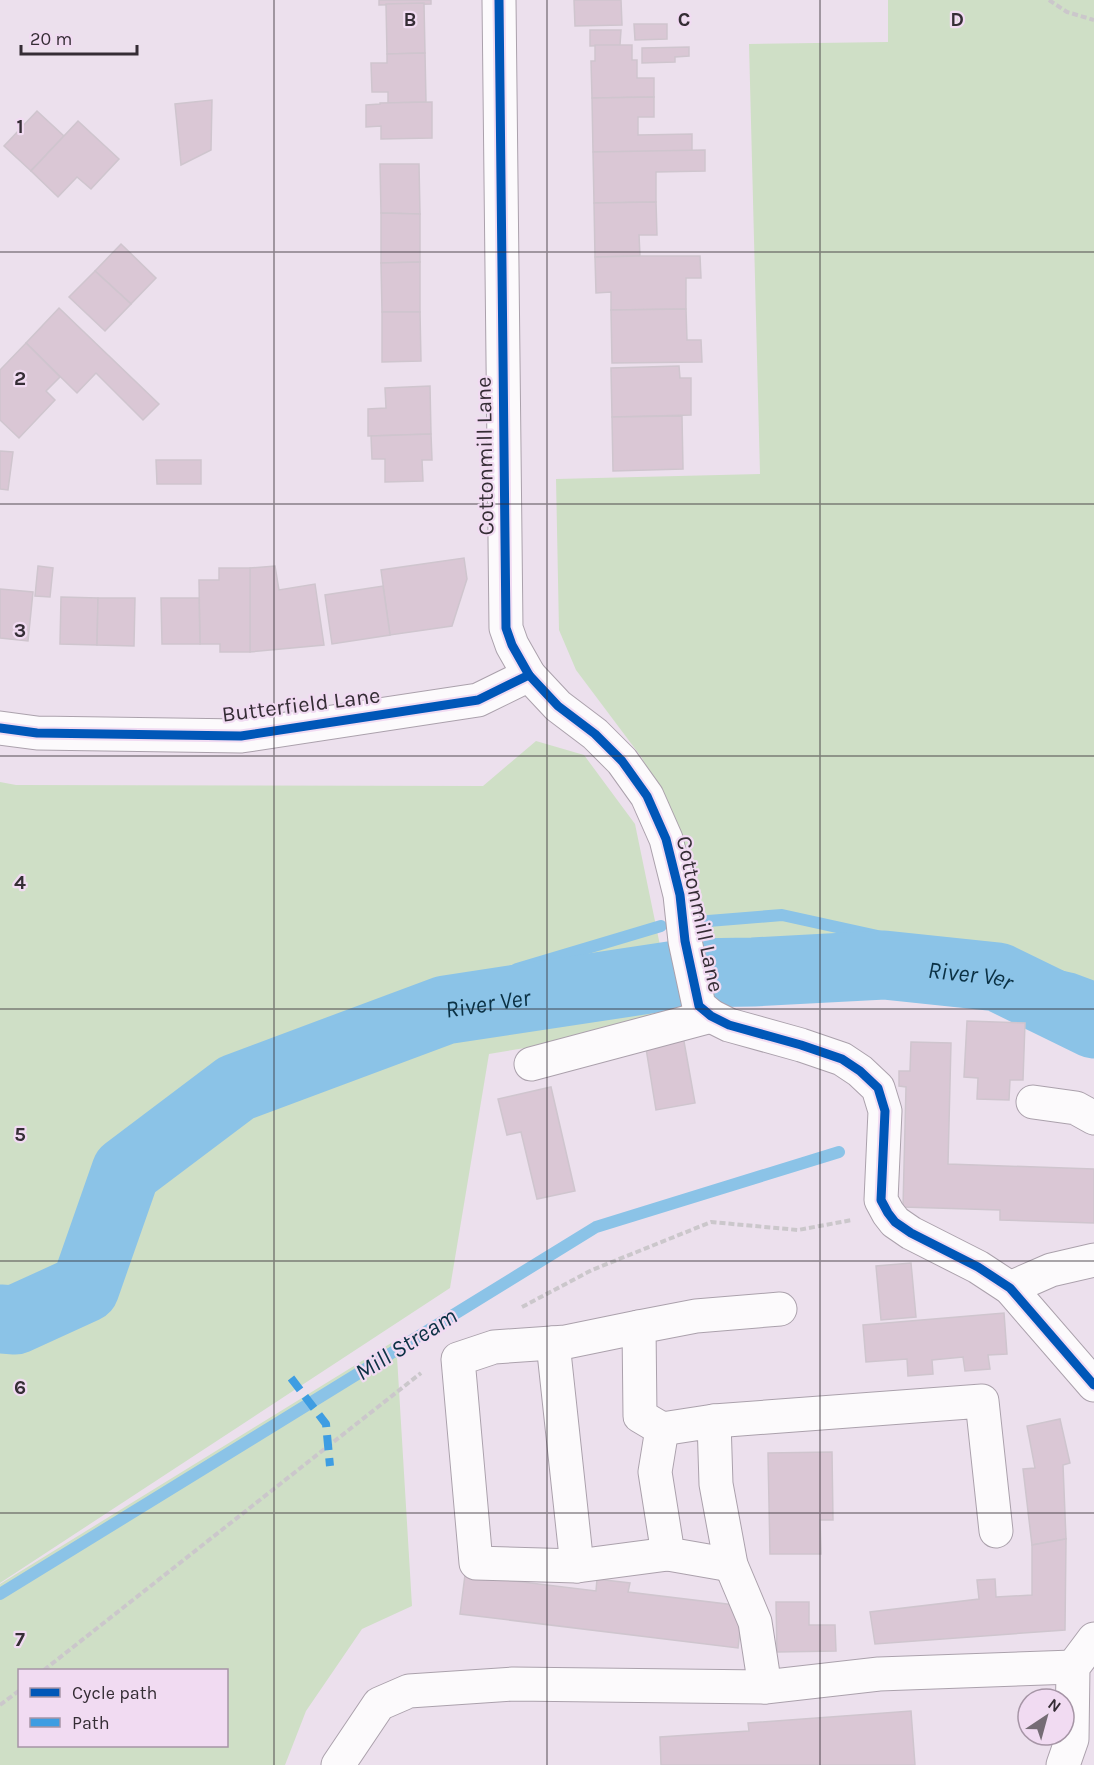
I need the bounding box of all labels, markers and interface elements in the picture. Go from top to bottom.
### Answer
text: B [404,8,416,31]
text: C [678,8,690,31]
text: D [950,8,964,31]
scale bar [21,18,136,56]
text: 20 m [30,28,72,50]
text: 1 [16,115,24,138]
text: 2 [14,367,26,390]
street label: Cottonmill Lane [471,376,499,536]
text: 3 [14,619,26,642]
street label: Butterfield Lane [220,682,382,728]
street label: Cottonmill Lane [671,834,729,994]
text: 4 [14,871,26,894]
water label: River Ver [926,956,1019,997]
water label: River Ver [443,983,533,1024]
text: 5 [14,1123,26,1146]
water label: Mill Stream [350,1302,462,1386]
text: 6 [14,1376,26,1399]
text: 7 [15,1628,25,1651]
legend [18,1669,228,1747]
text: Cycle path [72,1682,157,1704]
north arrow [1016,1687,1076,1747]
text: N [1044,1694,1065,1716]
text: Path [72,1712,110,1734]

